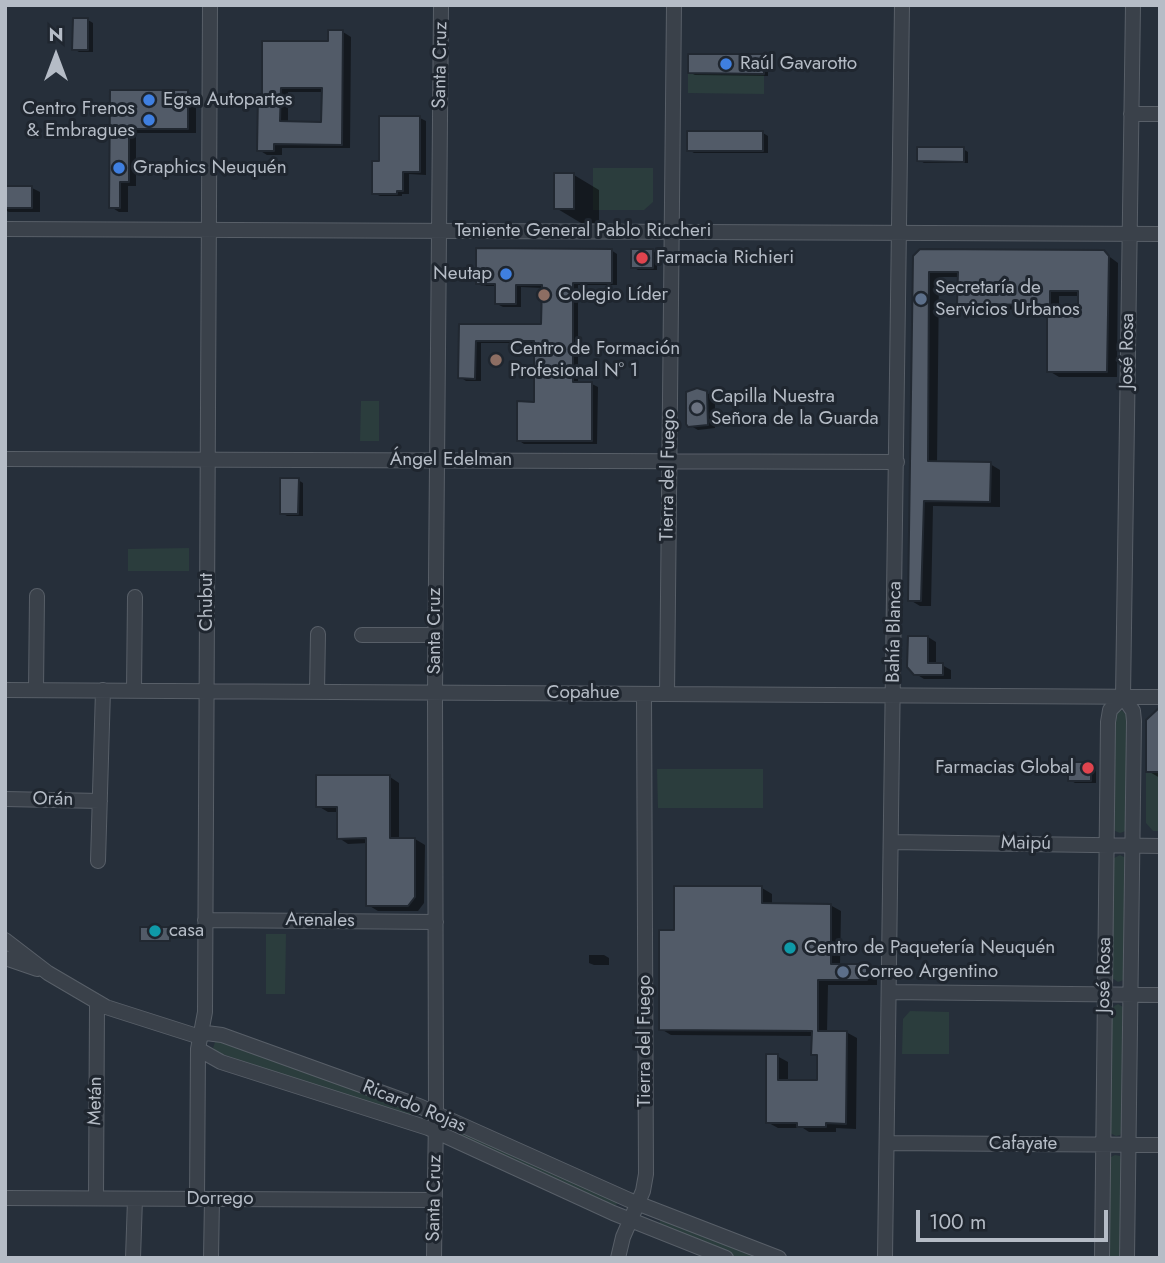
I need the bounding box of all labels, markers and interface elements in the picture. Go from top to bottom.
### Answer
north arrow [21,21,91,91]
text: N [48,21,64,48]
street label: Santa Cruz [429,21,453,109]
place label: Raúl Gavarotto [740,53,857,75]
marker: Raúl Gavarotto [718,56,734,72]
place label: Egsa Autopartes [163,89,292,111]
marker: Egsa Autopartes [141,92,157,108]
place label: Centro Frenos & Embragues [22,98,135,142]
marker: Centro Frenos & Embragues [141,112,157,128]
place label: Graphics Neuquén [133,157,287,179]
marker: Graphics Neuquén [111,160,127,176]
street label: Teniente General Pablo Riccheri [455,220,711,242]
place label: Farmacia Richieri [656,247,794,269]
marker: Farmacia Richieri [634,250,650,266]
place label: Neutap [433,263,492,285]
marker: Neutap [498,266,514,282]
place label: Secretaría de Servicios Urbanos [935,277,1080,321]
place label: Colegio Líder [558,284,668,306]
marker: Colegio Líder [536,287,552,303]
marker: Secretaría de Servicios Urbanos [913,291,929,307]
street label: José Rosa [1116,313,1140,389]
place label: Centro de Formación Profesional N° 1 [510,338,680,382]
marker: Centro de Formación Profesional N° 1 [488,352,504,368]
place label: Capilla Nuestra Señora de la Guarda [711,386,879,430]
marker: Capilla Nuestra Señora de la Guarda [689,400,705,416]
street label: Tierra del Fuego [656,409,682,541]
street label: Ángel Edelman [390,449,512,471]
street label: Chubut [196,573,218,631]
street label: Bahía Blanca [883,581,907,683]
street label: Santa Cruz [424,587,446,675]
street label: Copahue [546,682,620,704]
place label: Farmacias Global [935,757,1074,779]
marker: Farmacias Global [1080,760,1096,776]
street label: Orán [32,788,74,812]
street label: Maipú [1001,832,1051,856]
street label: Arenales [285,909,355,933]
place label: casa [169,920,204,942]
marker: casa [147,923,163,939]
place label: Centro de Paquetería Neuquén [804,937,1055,959]
street label: José Rosa [1093,937,1117,1013]
marker: Centro de Paquetería Neuquén [782,940,798,956]
place label: Correo Argentino [857,961,998,983]
marker: Correo Argentino [835,964,851,980]
street label: Tierra del Fuego [634,975,656,1107]
street label: Metán [84,1076,108,1126]
street label: Ricardo Rojas [359,1076,469,1138]
street label: Cafayate [989,1133,1057,1155]
street label: Santa Cruz [423,1154,447,1242]
street label: Dorrego [186,1188,254,1210]
scale bar [920,1196,1112,1240]
text: 100 m [929,1207,986,1237]

